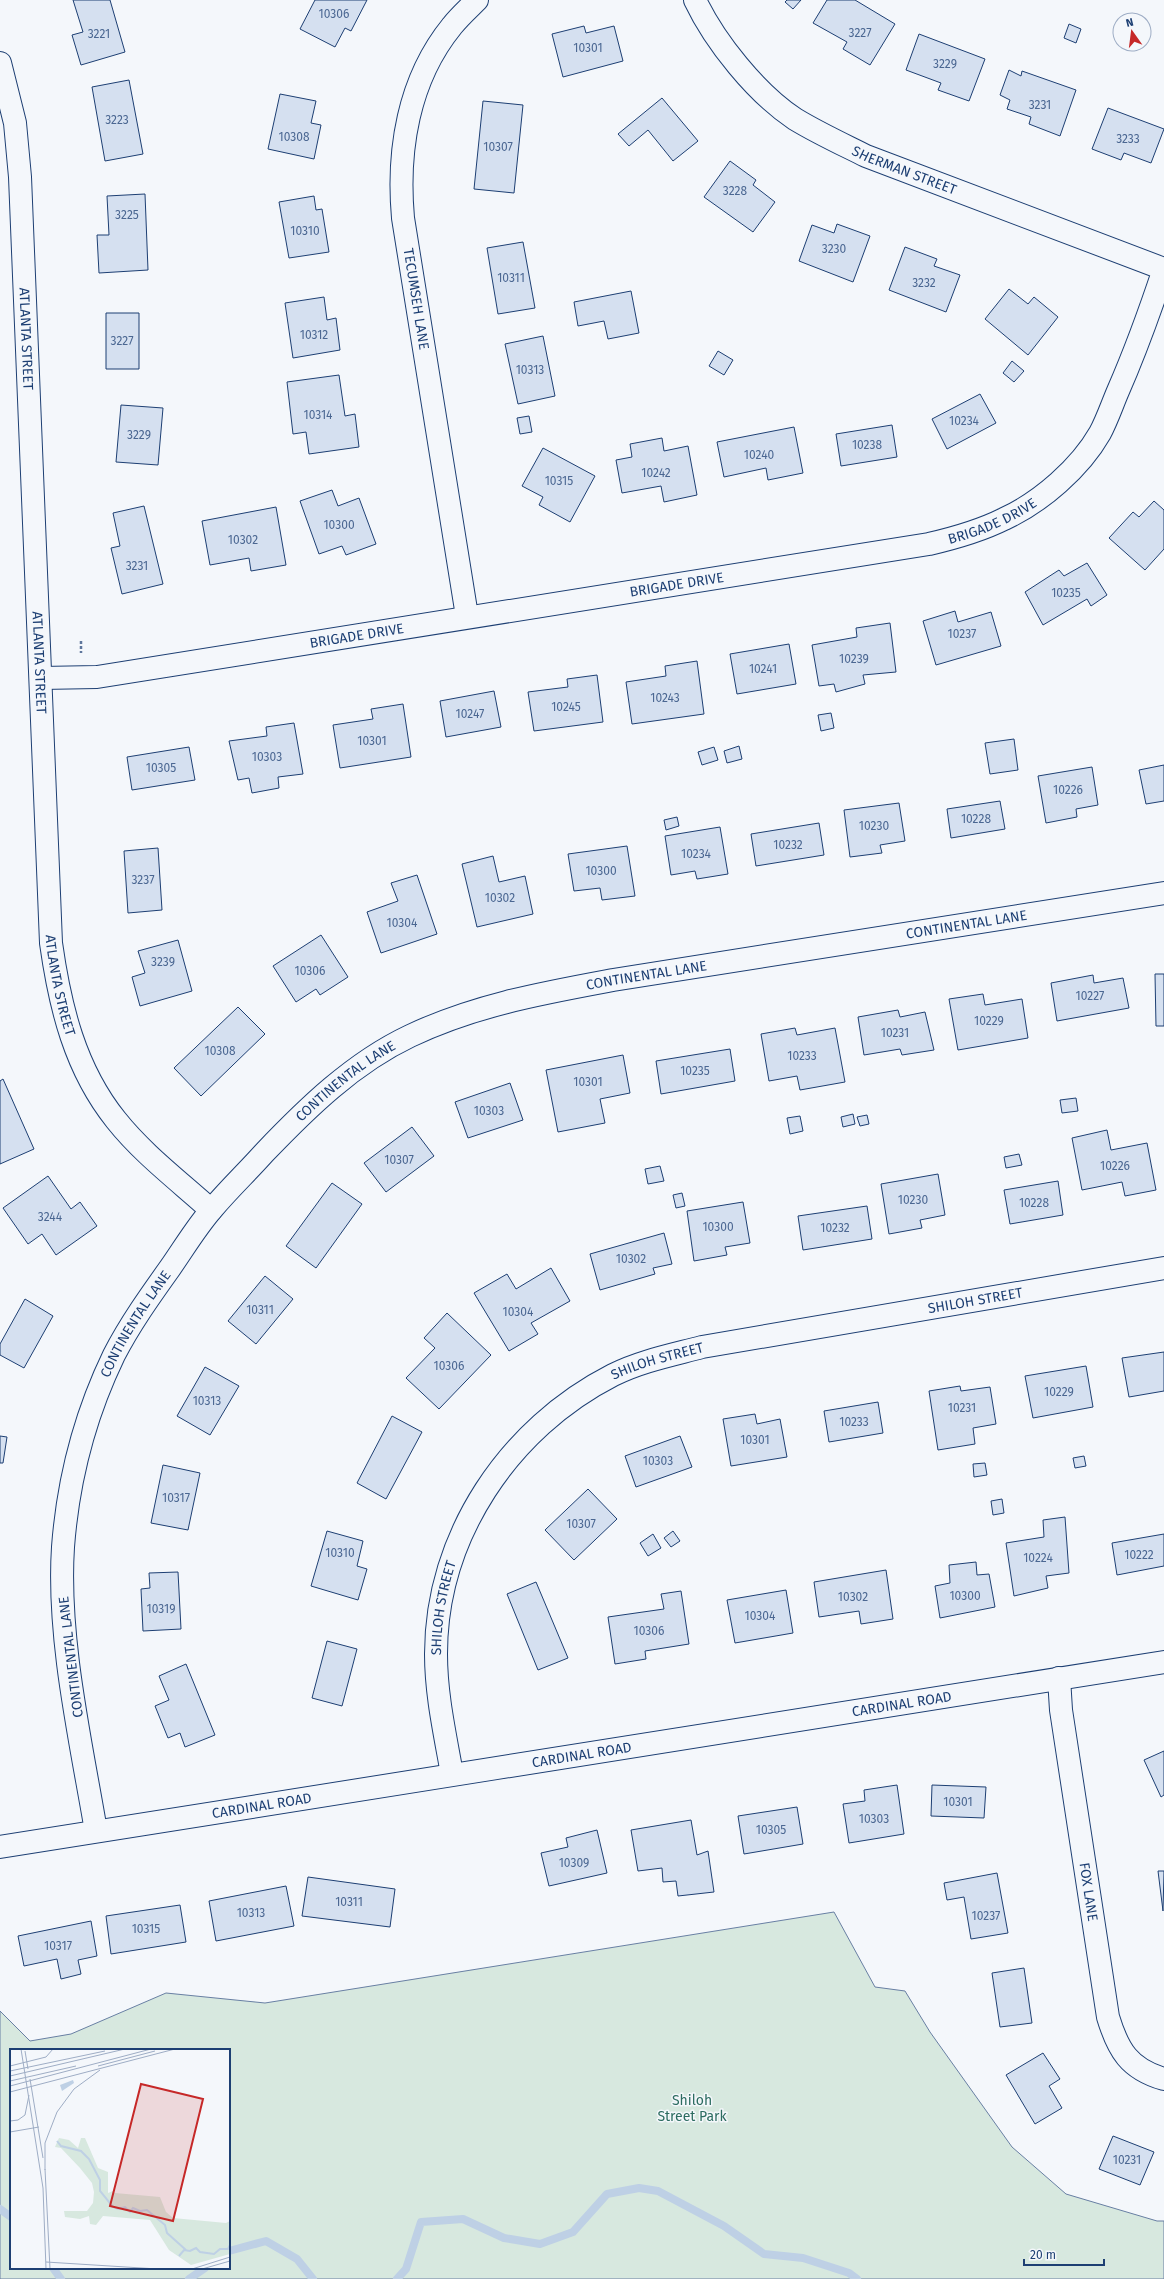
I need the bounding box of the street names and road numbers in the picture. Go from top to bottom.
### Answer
street label: SHERMAN STREET [849,142,960,198]
street label: TECUMSEH LANE [400,247,432,351]
street label: ATLANTA STREET [16,287,37,391]
street label: BRIGADE DRIVE [946,494,1040,547]
street label: BRIGADE DRIVE [628,568,725,600]
street label: ATLANTA STREET [29,611,50,715]
street label: BRIGADE DRIVE [308,620,405,651]
street label: CONTINENTAL LANE [905,906,1028,942]
street label: ATLANTA STREET [42,935,79,1039]
street label: CONTINENTAL LANE [585,957,708,993]
street label: CONTINENTAL LANE [292,1037,398,1125]
street label: CONTINENTAL LANE [96,1267,174,1380]
street label: SHILOH STREET [926,1284,1025,1317]
street label: SHILOH STREET [608,1338,706,1383]
street label: SHILOH STREET [427,1558,460,1655]
street label: CONTINENTAL LANE [55,1595,87,1719]
street label: CARDINAL ROAD [851,1687,953,1720]
street label: CARDINAL ROAD [531,1738,633,1771]
street label: CARDINAL ROAD [211,1789,313,1822]
street label: FOX LANE [1076,1861,1102,1923]

